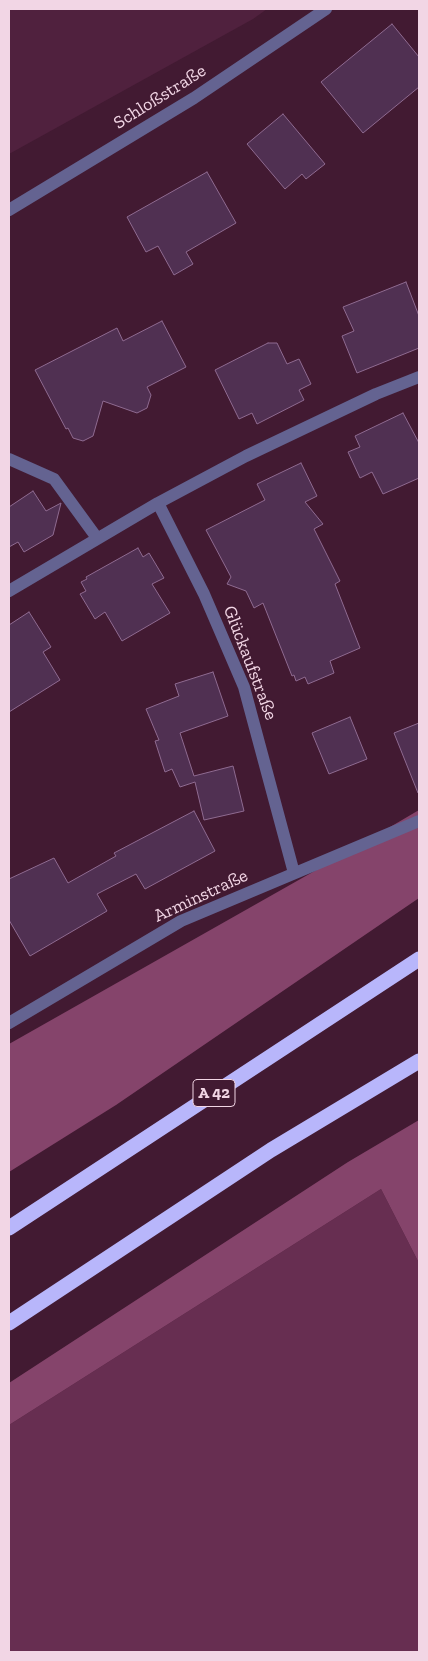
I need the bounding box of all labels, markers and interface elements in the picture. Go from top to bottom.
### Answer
street label: Schloßstraße [110,60,210,134]
street label: Glückaufstraße [218,603,282,723]
street label: Arminstraße [151,865,251,927]
road number: A 42 [193,1080,235,1106]

